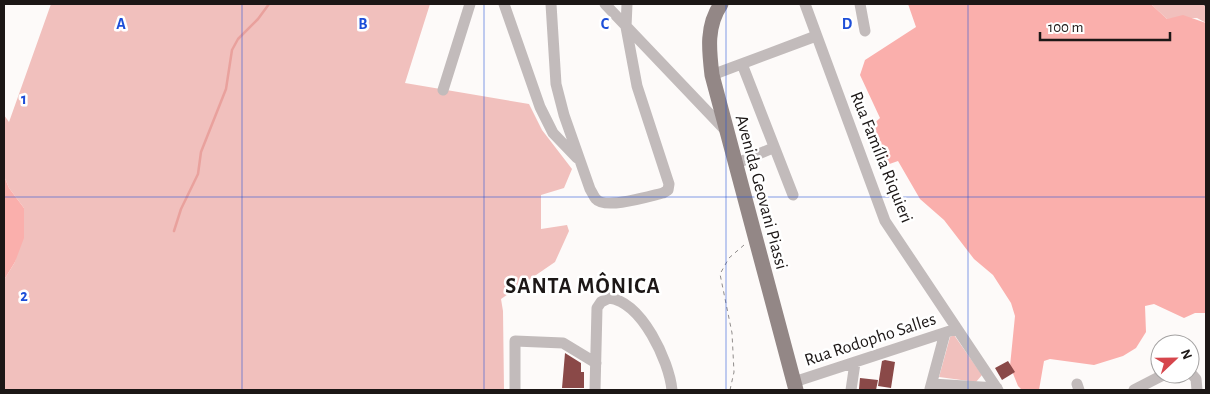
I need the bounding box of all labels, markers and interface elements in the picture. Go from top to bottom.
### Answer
scale bar [1040,10,1170,42]
text: A [116,16,126,32]
text: B [358,16,368,32]
text: C [601,16,610,32]
text: D [842,16,853,32]
text: 100 m [1048,20,1083,35]
street label: Rua Família Riquieri [847,89,916,226]
text: 1 [21,91,27,107]
street label: Avenida Geovani Piassi [732,113,790,271]
district label: SANTA MÔNICA [505,272,661,297]
text: 2 [20,288,28,304]
street label: Rua Rodopho Salles [802,310,938,370]
north arrow [1150,334,1200,384]
text: N [1178,347,1194,362]

